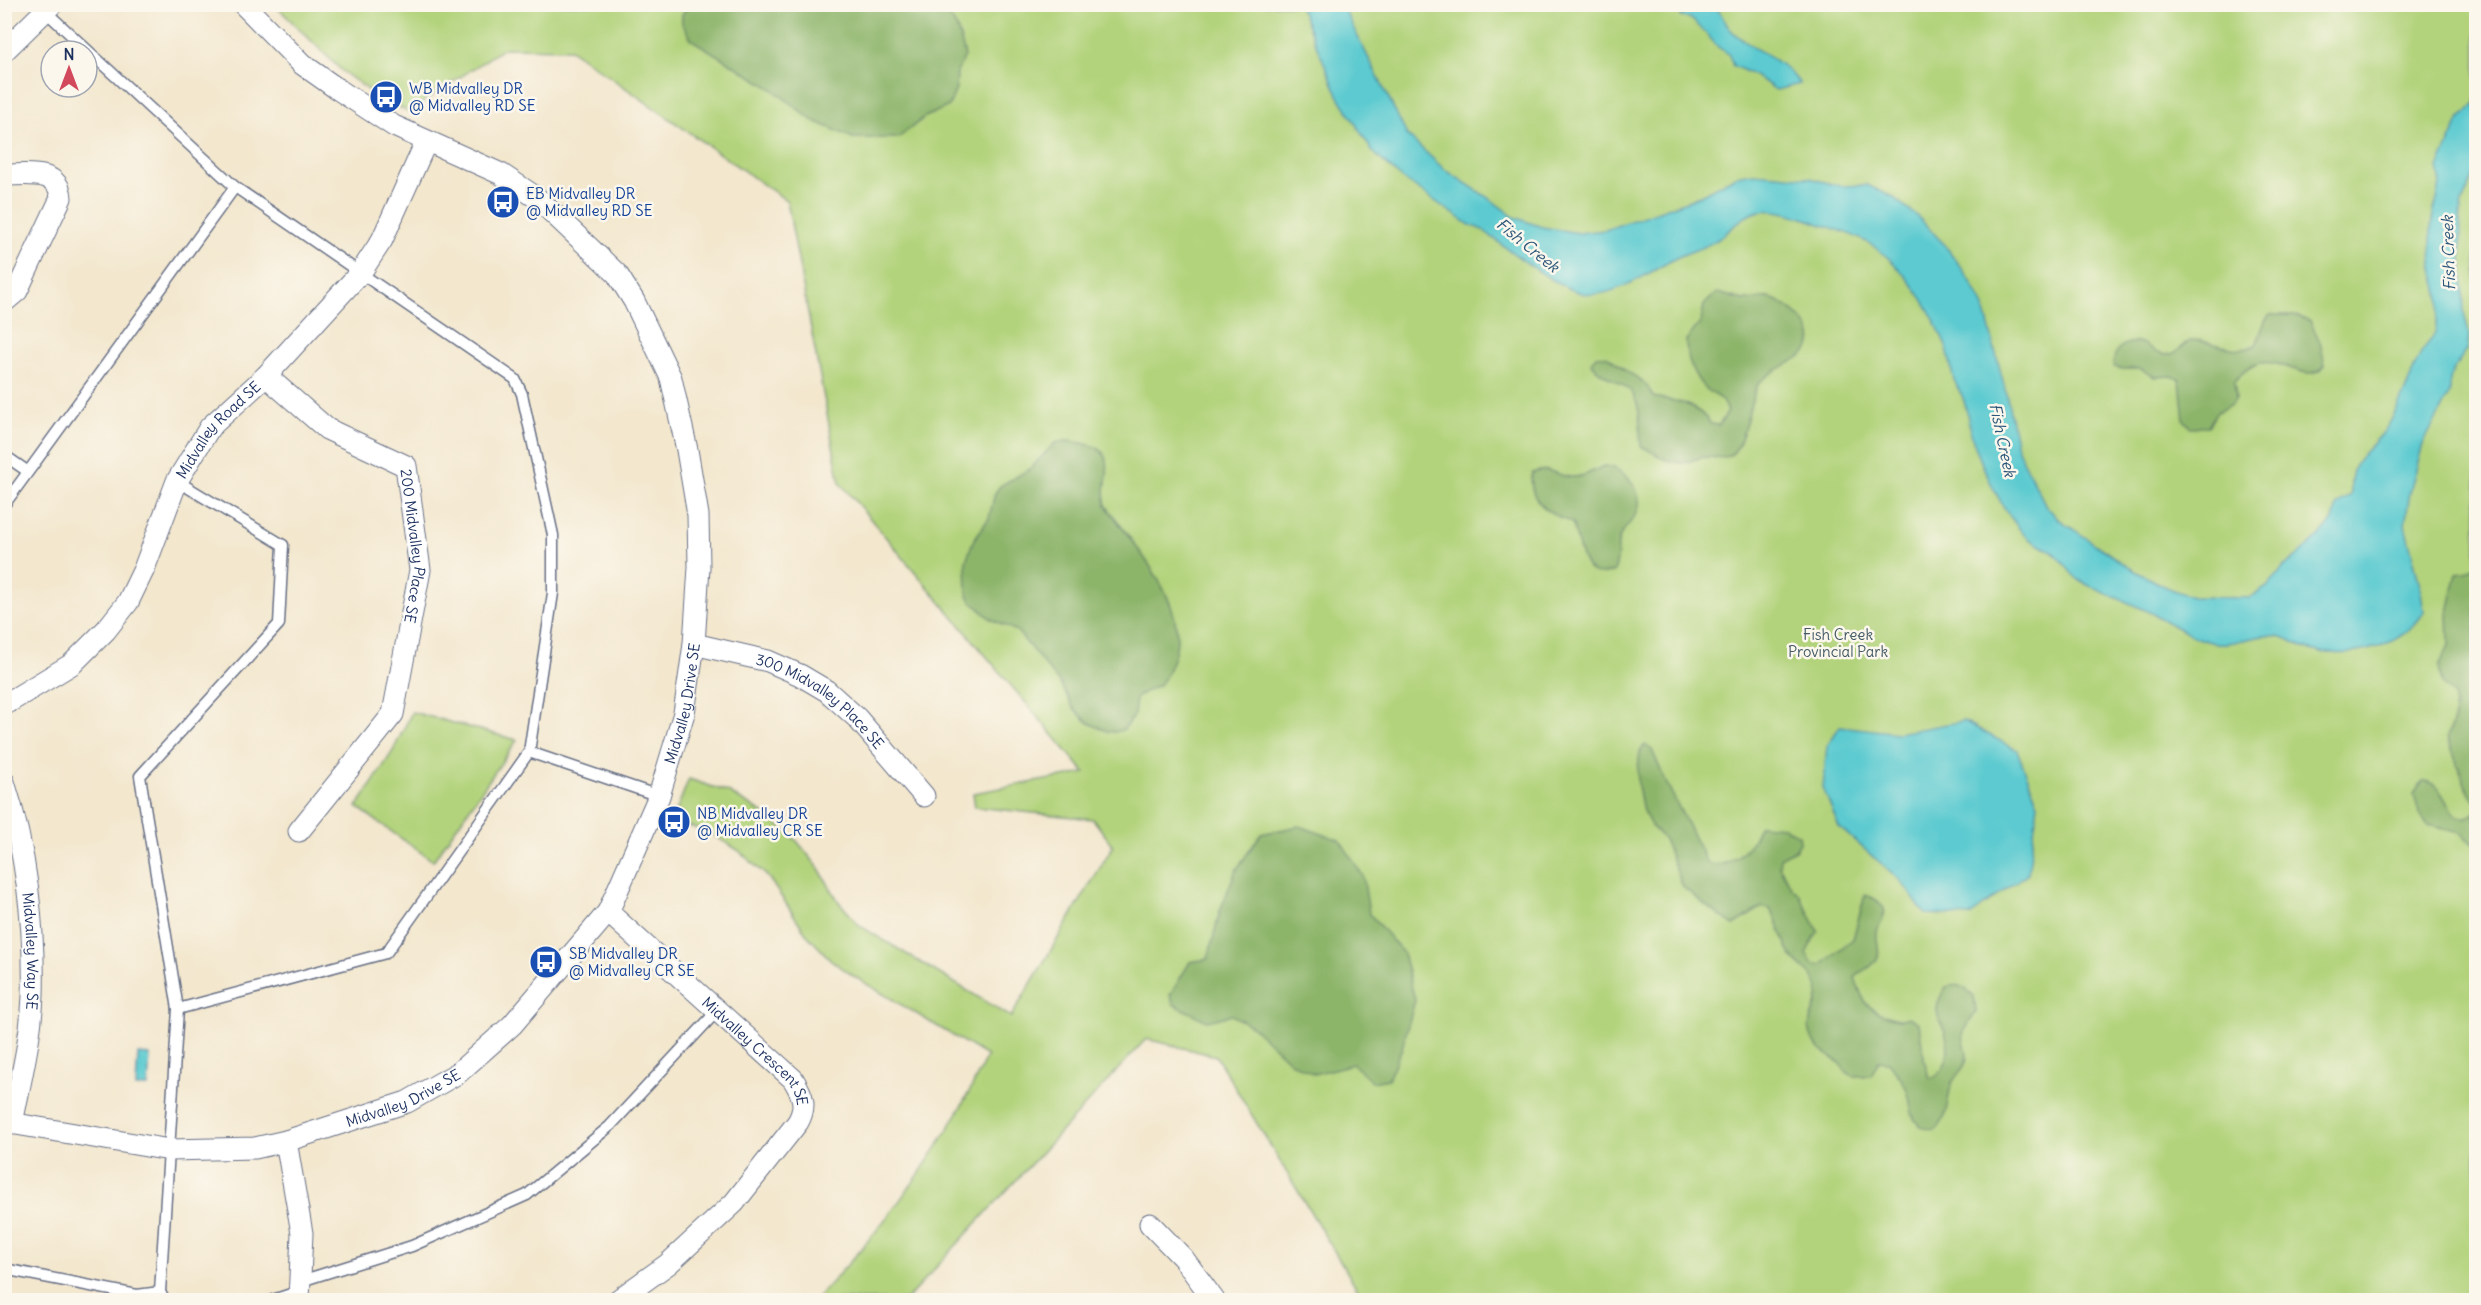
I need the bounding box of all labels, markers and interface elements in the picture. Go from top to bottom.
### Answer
north arrow [39,39,99,99]
text: N [63,44,75,64]
bus stop icon: WB Midvalley DR @ Midvalley RD SE [368,79,404,115]
place label: WB Midvalley DR @ Midvalley RD SE [409,79,536,115]
bus stop icon: EB Midvalley DR @ Midvalley RD SE [485,184,521,220]
place label: EB Midvalley DR @ Midvalley RD SE [526,184,653,220]
water label: Fish Creek [2437,213,2459,291]
water label: Fish Creek [1493,214,1565,277]
street label: Midvalley Road SE [171,376,264,482]
water label: Fish Creek [1985,401,2021,480]
street label: 200 Midvalley Place SE [397,468,430,625]
park label: Fish Creek Provincial Park [1788,625,1888,661]
street label: Midvalley Drive SE [660,641,704,766]
street label: 300 Midvalley Place SE [754,649,889,753]
bus stop icon: NB Midvalley DR @ Midvalley CR SE [656,804,692,840]
place label: NB Midvalley DR @ Midvalley CR SE [697,804,823,840]
street label: Midvalley Way SE [19,891,43,1011]
bus stop icon: SB Midvalley DR @ Midvalley CR SE [528,944,564,980]
place label: SB Midvalley DR @ Midvalley CR SE [569,944,695,980]
street label: Midvalley Crescent SE [698,992,813,1107]
street label: Midvalley Drive SE [343,1064,463,1131]

